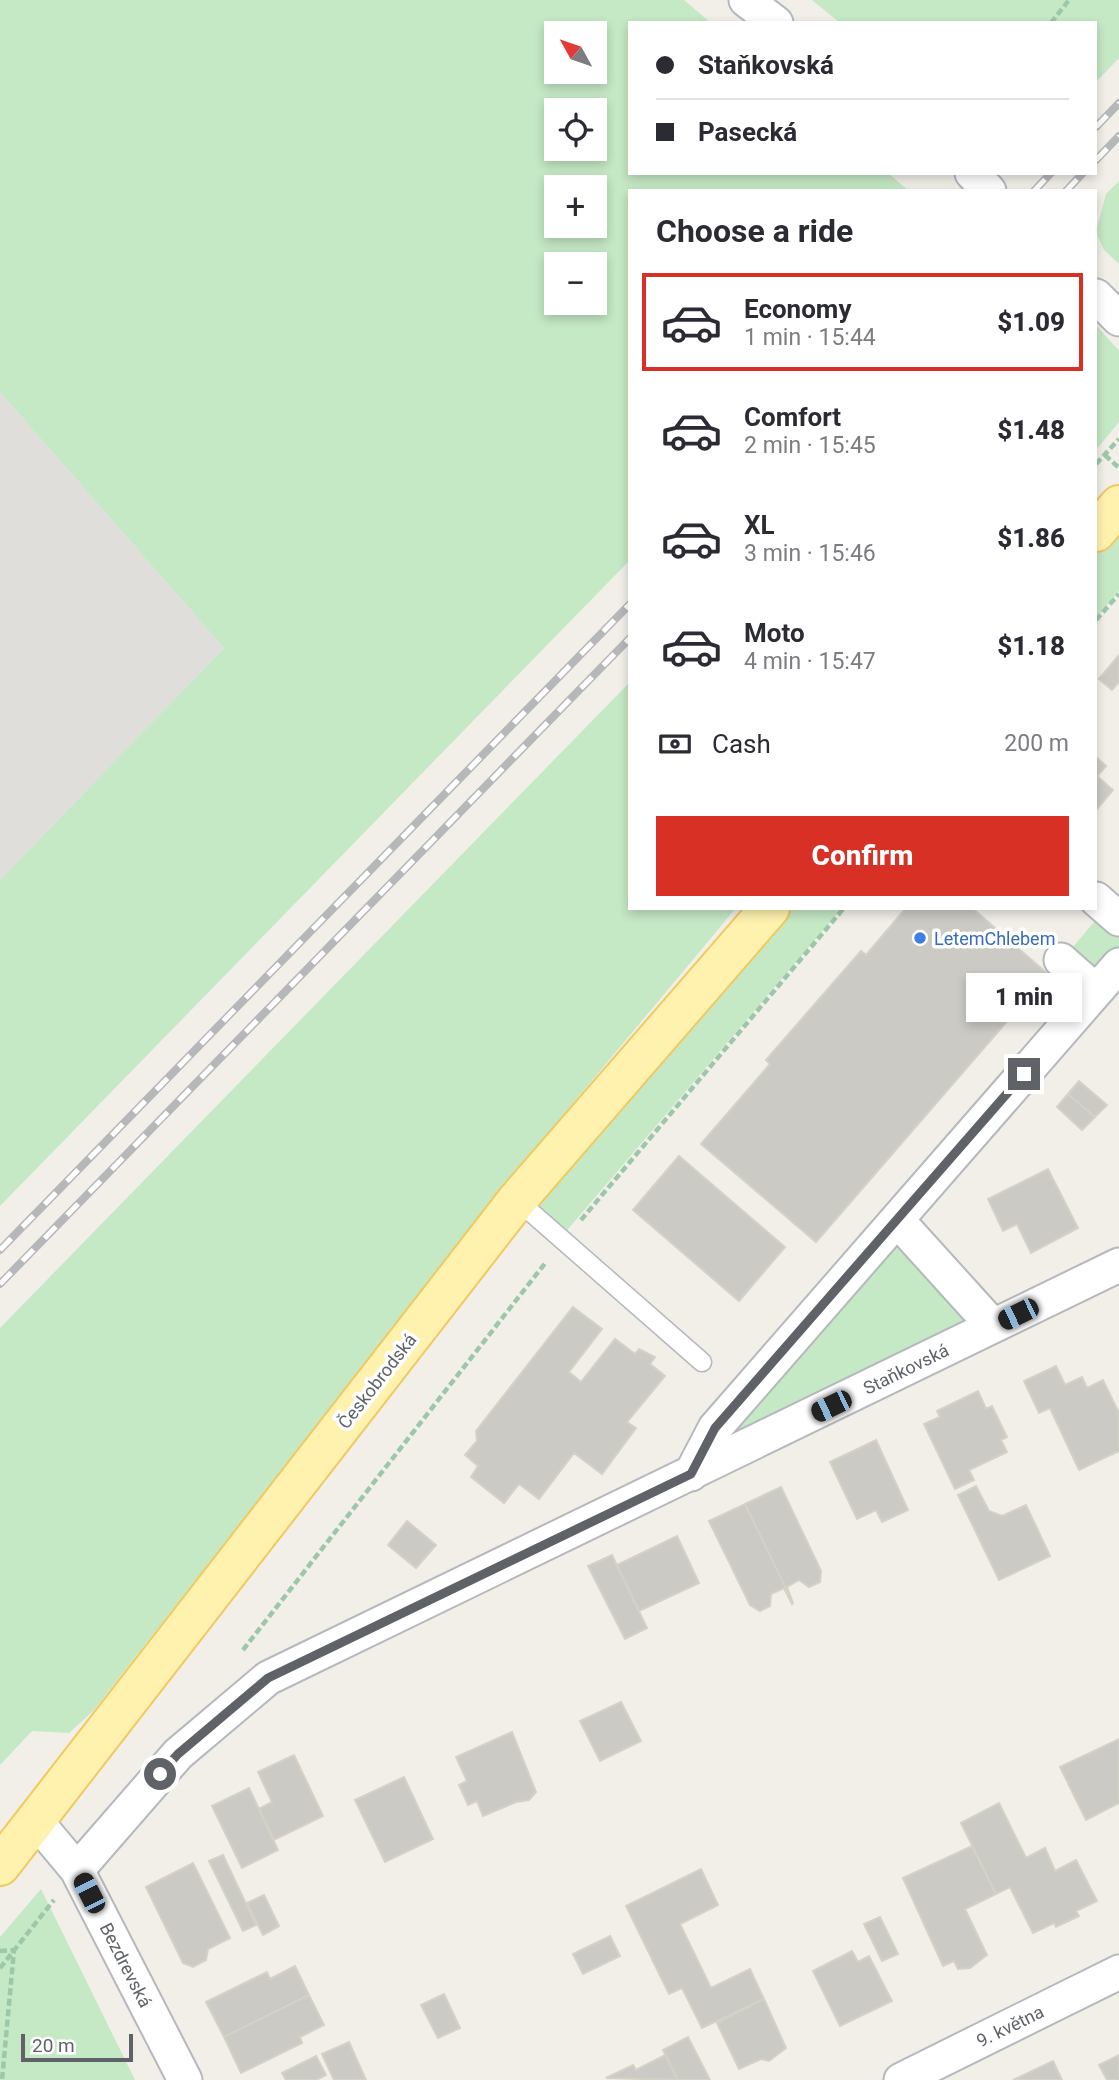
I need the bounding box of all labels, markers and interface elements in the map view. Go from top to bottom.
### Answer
north arrow [544,21,607,84]
map controls [544,21,607,315]
text: Staňkovská [698,50,834,80]
button: locate [544,98,607,161]
text: Pasecká [698,117,797,147]
button: + [544,175,607,238]
text: Choose a ride [656,212,853,250]
button: − [544,252,607,315]
icon: car [660,291,723,354]
text: Economy [744,294,851,324]
text: $1.09 [997,307,1065,337]
text: 1 min · 15:44 [744,324,876,351]
icon: car [660,399,723,462]
text: Comfort [744,402,841,432]
text: $1.48 [997,415,1065,445]
text: 2 min · 15:45 [744,432,876,459]
icon: car [660,507,723,570]
text: XL [744,510,775,540]
text: $1.86 [997,523,1065,553]
text: 3 min · 15:46 [744,540,876,567]
icon: car [660,615,723,678]
text: Moto [744,618,805,648]
text: $1.18 [997,631,1065,661]
text: 4 min · 15:47 [744,648,876,675]
icon: cash [656,725,694,763]
text: Cash [712,729,771,759]
text: 200 m [1004,730,1069,757]
button: Confirm [656,816,1069,896]
place label: LetemChlebem [934,928,1055,949]
marker: LetemChlebem [912,930,928,946]
callout: 1 min [966,972,1082,1021]
text: 1 min [995,984,1053,1011]
route end [1008,1058,1040,1090]
car [995,1295,1042,1333]
street label: Českobrodská [333,1329,421,1433]
street label: Staňkovská [860,1339,952,1399]
car [808,1387,855,1425]
route start [144,1758,176,1790]
car [71,1870,108,1916]
street label: Bezdrevská [96,1919,156,2011]
street label: 9. května [973,2001,1047,2051]
scale bar [21,2031,133,2063]
text: 20 m [32,2034,75,2057]

